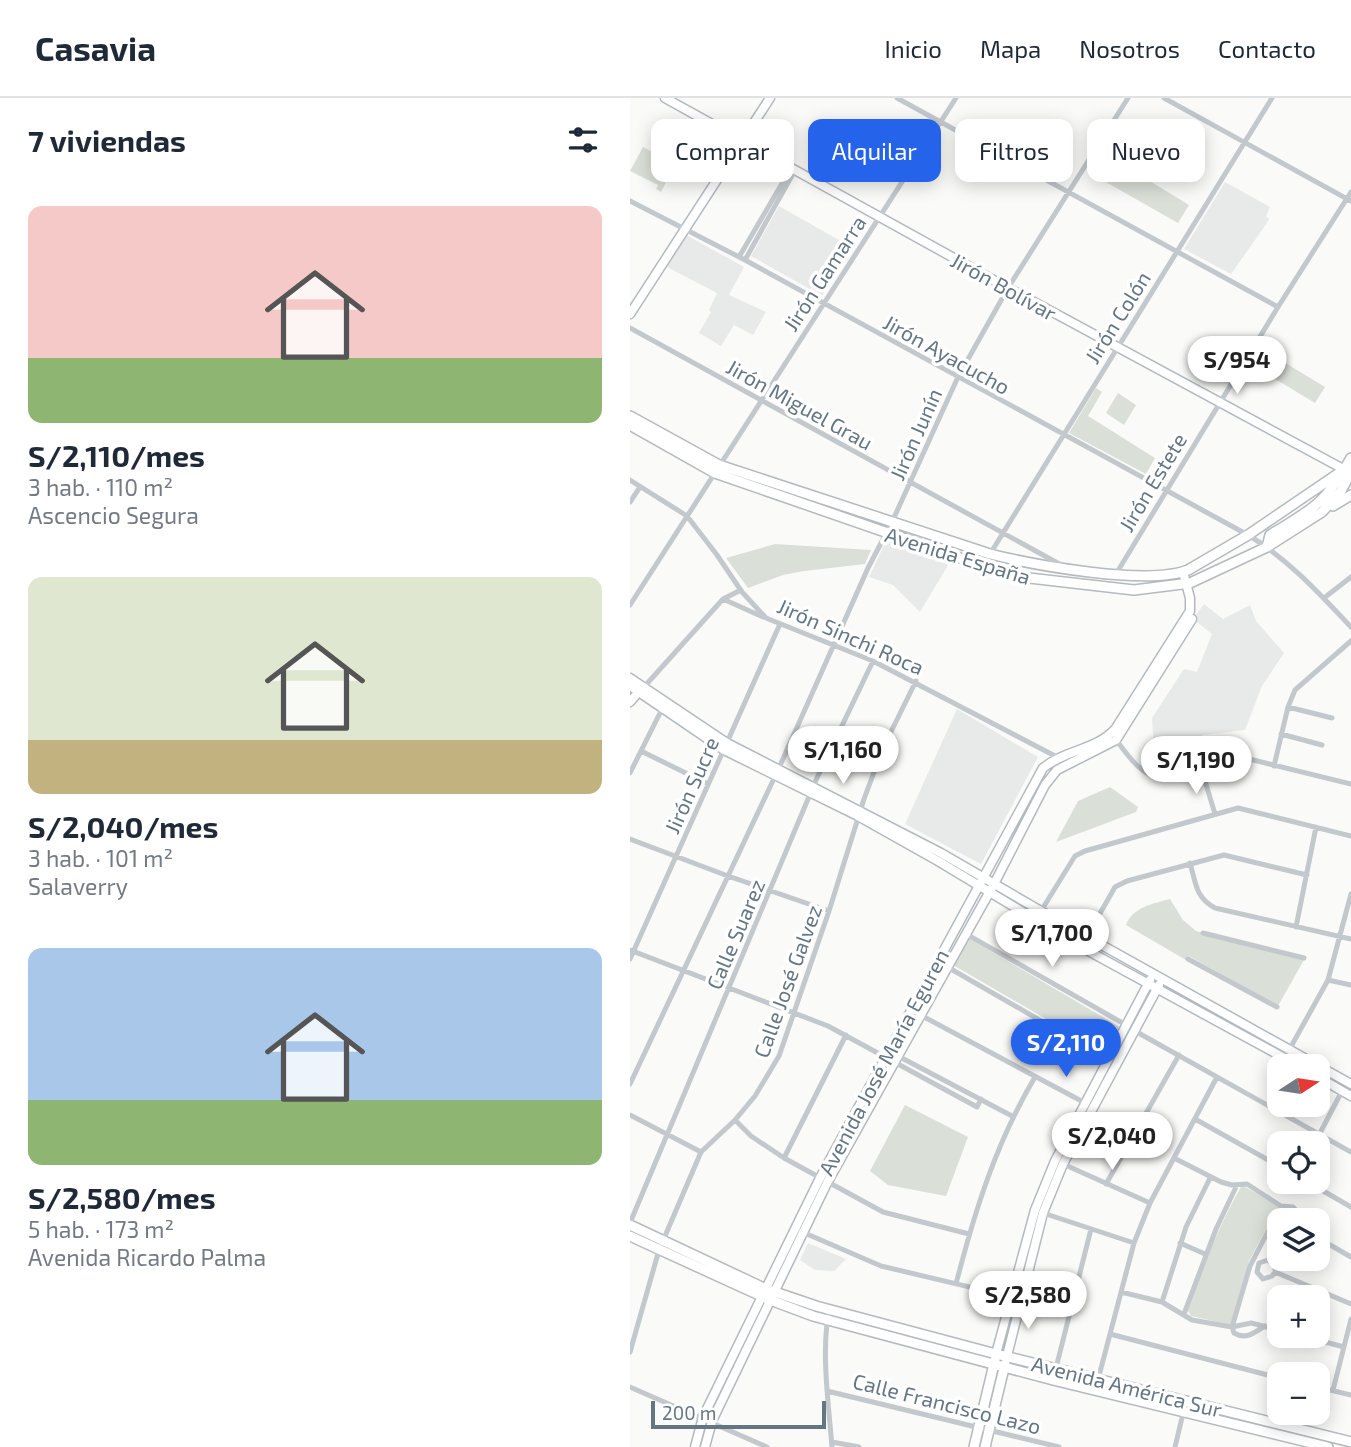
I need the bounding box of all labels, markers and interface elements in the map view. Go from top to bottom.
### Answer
text: Casavia [35,28,156,68]
text: Inicio [884,34,942,63]
text: Mapa [980,34,1041,63]
text: Nosotros [1079,34,1180,63]
text: Contacto [1218,34,1316,63]
chip: Comprar [651,119,794,182]
chip: Alquilar [808,119,941,182]
chip: Filtros [955,119,1073,182]
chip: Nuevo [1087,119,1205,182]
icon: filters [564,121,602,159]
text: 7 viviendas [28,122,186,158]
street label: Jirón Gamarra [777,211,871,335]
street label: Jirón Bolívar [947,247,1062,325]
icon: home [252,252,378,378]
street label: Jirón Colón [1079,266,1155,368]
street label: Jirón Ayacucho [879,309,1015,399]
pin: S/954 [1188,336,1286,396]
text: S/954 [1204,345,1270,373]
street label: Jirón Miguel Grau [722,353,878,455]
street label: Jirón Junín [884,384,946,484]
street label: Jirón Estete [1113,428,1191,536]
text: S/2,110/mes [28,437,205,473]
text: 3 hab. · 110 m² [28,473,173,501]
text: Ascencio Segura [28,501,199,529]
street label: Avenida España [882,521,1034,589]
street label: Jirón Sinchi Roca [774,593,928,679]
icon: home [252,623,378,749]
pin: S/1,160 [778,726,908,786]
street label: Jirón Sucre [659,733,723,837]
text: S/1,160 [804,735,882,763]
pin: S/1,190 [1131,736,1261,796]
text: S/1,190 [1157,745,1235,773]
text: S/2,040/mes [28,808,218,844]
text: 3 hab. · 101 m² [28,844,173,872]
text: Salaverry [28,872,128,900]
street label: Calle Suarez [701,875,769,993]
street label: Calle José Galvez [748,901,826,1061]
pin: S/1,700 [987,910,1117,969]
text: S/1,700 [1011,918,1093,946]
street label: Avenida José María Eguren [813,945,953,1179]
icon: home [252,994,378,1120]
pin: S/2,110 [1001,1020,1131,1079]
text: S/2,110 [1027,1028,1105,1056]
north arrow [1267,1054,1330,1116]
map controls [1267,1054,1330,1425]
pin: S/2,040 [1047,1112,1177,1172]
text: S/2,040 [1068,1121,1156,1149]
button: locate [1267,1131,1330,1194]
text: S/2,580/mes [28,1179,216,1215]
button: layers [1267,1208,1330,1271]
text: 5 hab. · 173 m² [28,1215,174,1243]
text: Avenida Ricardo Palma [28,1243,266,1271]
pin: S/2,580 [963,1272,1093,1331]
text: S/2,580 [985,1280,1071,1308]
button: + [1267,1285,1330,1348]
street label: Avenida América Sur [1029,1350,1225,1422]
button: − [1267,1362,1330,1425]
street label: Calle Francisco Lazo [850,1368,1044,1438]
scale bar [651,1398,826,1430]
text: 200 m [662,1401,716,1424]

